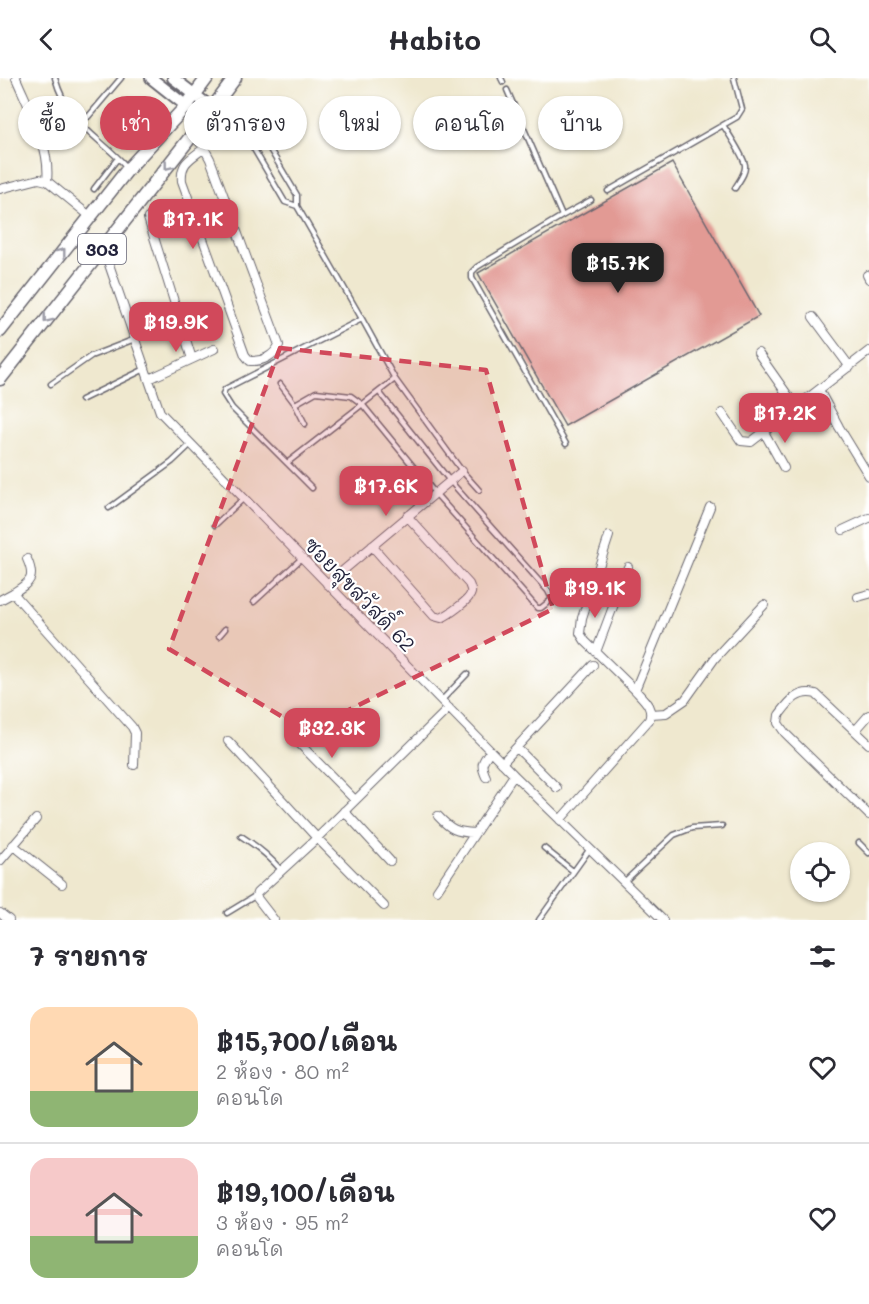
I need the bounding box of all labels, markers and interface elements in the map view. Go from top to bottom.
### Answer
text: Habito [388,22,481,57]
icon: back [30,23,63,56]
icon: search [806,23,839,56]
chip: ซื้อ [18,96,88,150]
chip: เช่า [100,96,172,150]
chip: ตัวกรอง [184,96,307,150]
chip: ใหม่ [319,96,401,150]
chip: คอนโด [413,96,526,150]
chip: บ้าน [538,96,623,150]
one-way arrow [164,160,175,171]
pin: ฿17.1K [144,199,242,250]
text: ฿17.1K [162,205,224,231]
road number: 303 [78,234,126,264]
pin: ฿15.7K [569,243,667,294]
one-way arrow [55,248,66,259]
text: ฿15.7K [586,249,650,275]
pin: ฿19.9K [127,302,225,353]
text: ฿19.9K [143,308,209,334]
one-way arrow [43,313,54,324]
pin: ฿17.2K [736,393,834,444]
text: ฿17.2K [753,399,817,425]
pin: ฿17.6K [337,466,435,517]
text: ฿17.6K [354,472,418,498]
street label: ซอยสุขสวัสดิ์ 62 [296,528,425,660]
pin: ฿19.1K [546,568,644,619]
text: ฿19.1K [564,574,626,600]
pin: ฿32.3K [283,708,381,759]
text: ฿32.3K [298,714,366,740]
map controls [790,842,850,902]
button: locate [790,842,850,902]
text: 7 รายการ [30,939,148,973]
icon: filters [806,940,839,973]
text: ฿15,700/เดือน [216,1024,397,1058]
icon: home [78,1031,150,1103]
icon: heart [806,1051,839,1084]
text: 2 ห้อง · 80 m² [216,1058,349,1084]
text: คอนโด [216,1084,284,1110]
text: ฿19,100/เดือน [216,1175,395,1209]
icon: home [78,1182,150,1254]
icon: heart [806,1202,839,1235]
text: 3 ห้อง · 95 m² [216,1209,349,1235]
text: คอนโด [216,1235,284,1261]

